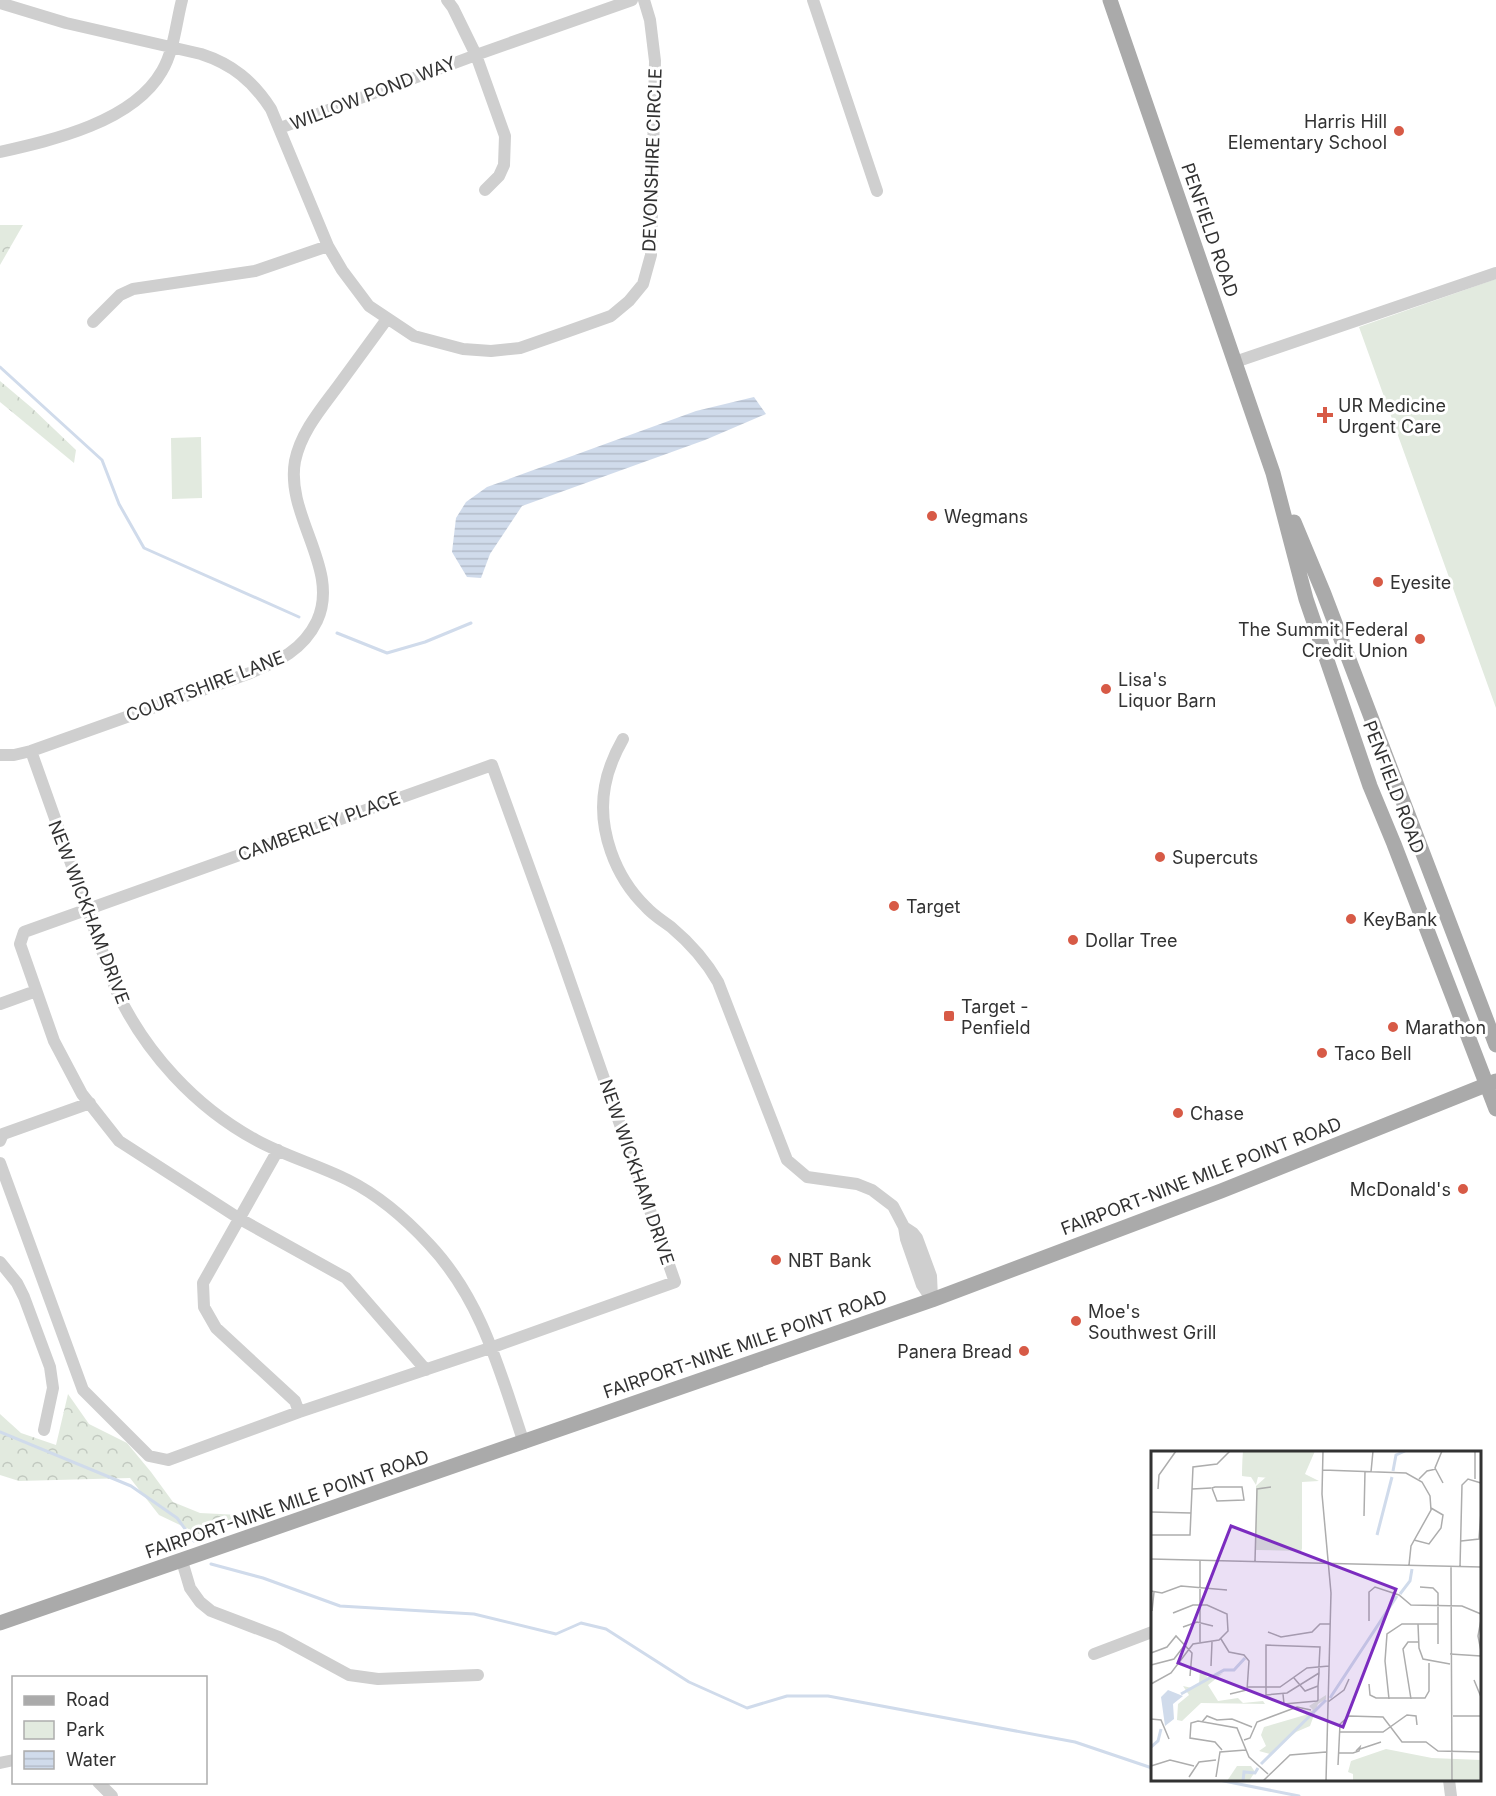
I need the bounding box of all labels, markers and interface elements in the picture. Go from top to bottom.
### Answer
street label: WILLOW POND WAY [287,52,459,134]
street label: DEVONSHIRE CIRCLE [638,68,666,252]
place label: Harris Hill Elementary School [1228,111,1387,153]
marker: Harris Hill Elementary School [1392,124,1406,138]
street label: PENFIELD ROAD [1177,160,1243,300]
place label: UR Medicine Urgent Care [1338,395,1446,437]
marker: UR Medicine Urgent Care [1316,406,1334,424]
place label: Wegmans [944,506,1028,527]
marker: Wegmans [925,509,939,523]
place label: Eyesite [1390,572,1451,593]
marker: Eyesite [1371,575,1385,589]
place label: The Summit Federal Credit Union [1238,619,1408,661]
marker: The Summit Federal Credit Union [1413,632,1427,646]
street label: COURTSHIRE LANE [123,646,287,726]
place label: Lisa's Liquor Barn [1118,669,1216,711]
marker: Lisa's Liquor Barn [1099,682,1113,696]
street label: PENFIELD ROAD [1359,718,1429,856]
street label: CAMBERLEY PLACE [235,787,403,865]
street label: NEW WICKHAM DRIVE [44,817,134,1007]
place label: Supercuts [1172,847,1258,868]
marker: Supercuts [1153,850,1167,864]
place label: Target [906,896,960,917]
marker: Target [887,899,901,913]
place label: KeyBank [1363,909,1437,930]
marker: KeyBank [1344,912,1358,926]
place label: Dollar Tree [1085,930,1178,951]
marker: Dollar Tree [1066,933,1080,947]
place label: Target - Penfield [961,996,1030,1038]
marker: Target - Penfield [942,1009,956,1023]
place label: Marathon [1405,1017,1486,1038]
marker: Marathon [1386,1020,1400,1034]
place label: Taco Bell [1334,1043,1412,1064]
marker: Taco Bell [1315,1046,1329,1060]
street label: NEW WICKHAM DRIVE [595,1077,679,1267]
place label: Chase [1190,1103,1244,1124]
marker: Chase [1171,1106,1185,1120]
street label: FAIRPORT-NINE MILE POINT ROAD [1058,1113,1344,1239]
place label: McDonald's [1350,1179,1451,1200]
marker: McDonald's [1456,1182,1470,1196]
place label: NBT Bank [788,1250,872,1271]
marker: NBT Bank [769,1253,783,1267]
street label: FAIRPORT-NINE MILE POINT ROAD [600,1285,890,1403]
place label: Moe's Southwest Grill [1088,1301,1216,1343]
marker: Moe's Southwest Grill [1069,1314,1083,1328]
place label: Panera Bread [897,1341,1012,1362]
marker: Panera Bread [1017,1344,1031,1358]
street label: FAIRPORT-NINE MILE POINT ROAD [142,1445,432,1563]
inset map [1151,1451,1481,1781]
legend [12,1676,207,1784]
text: Road [66,1689,109,1710]
text: Park [66,1719,105,1740]
text: Water [66,1749,116,1770]

